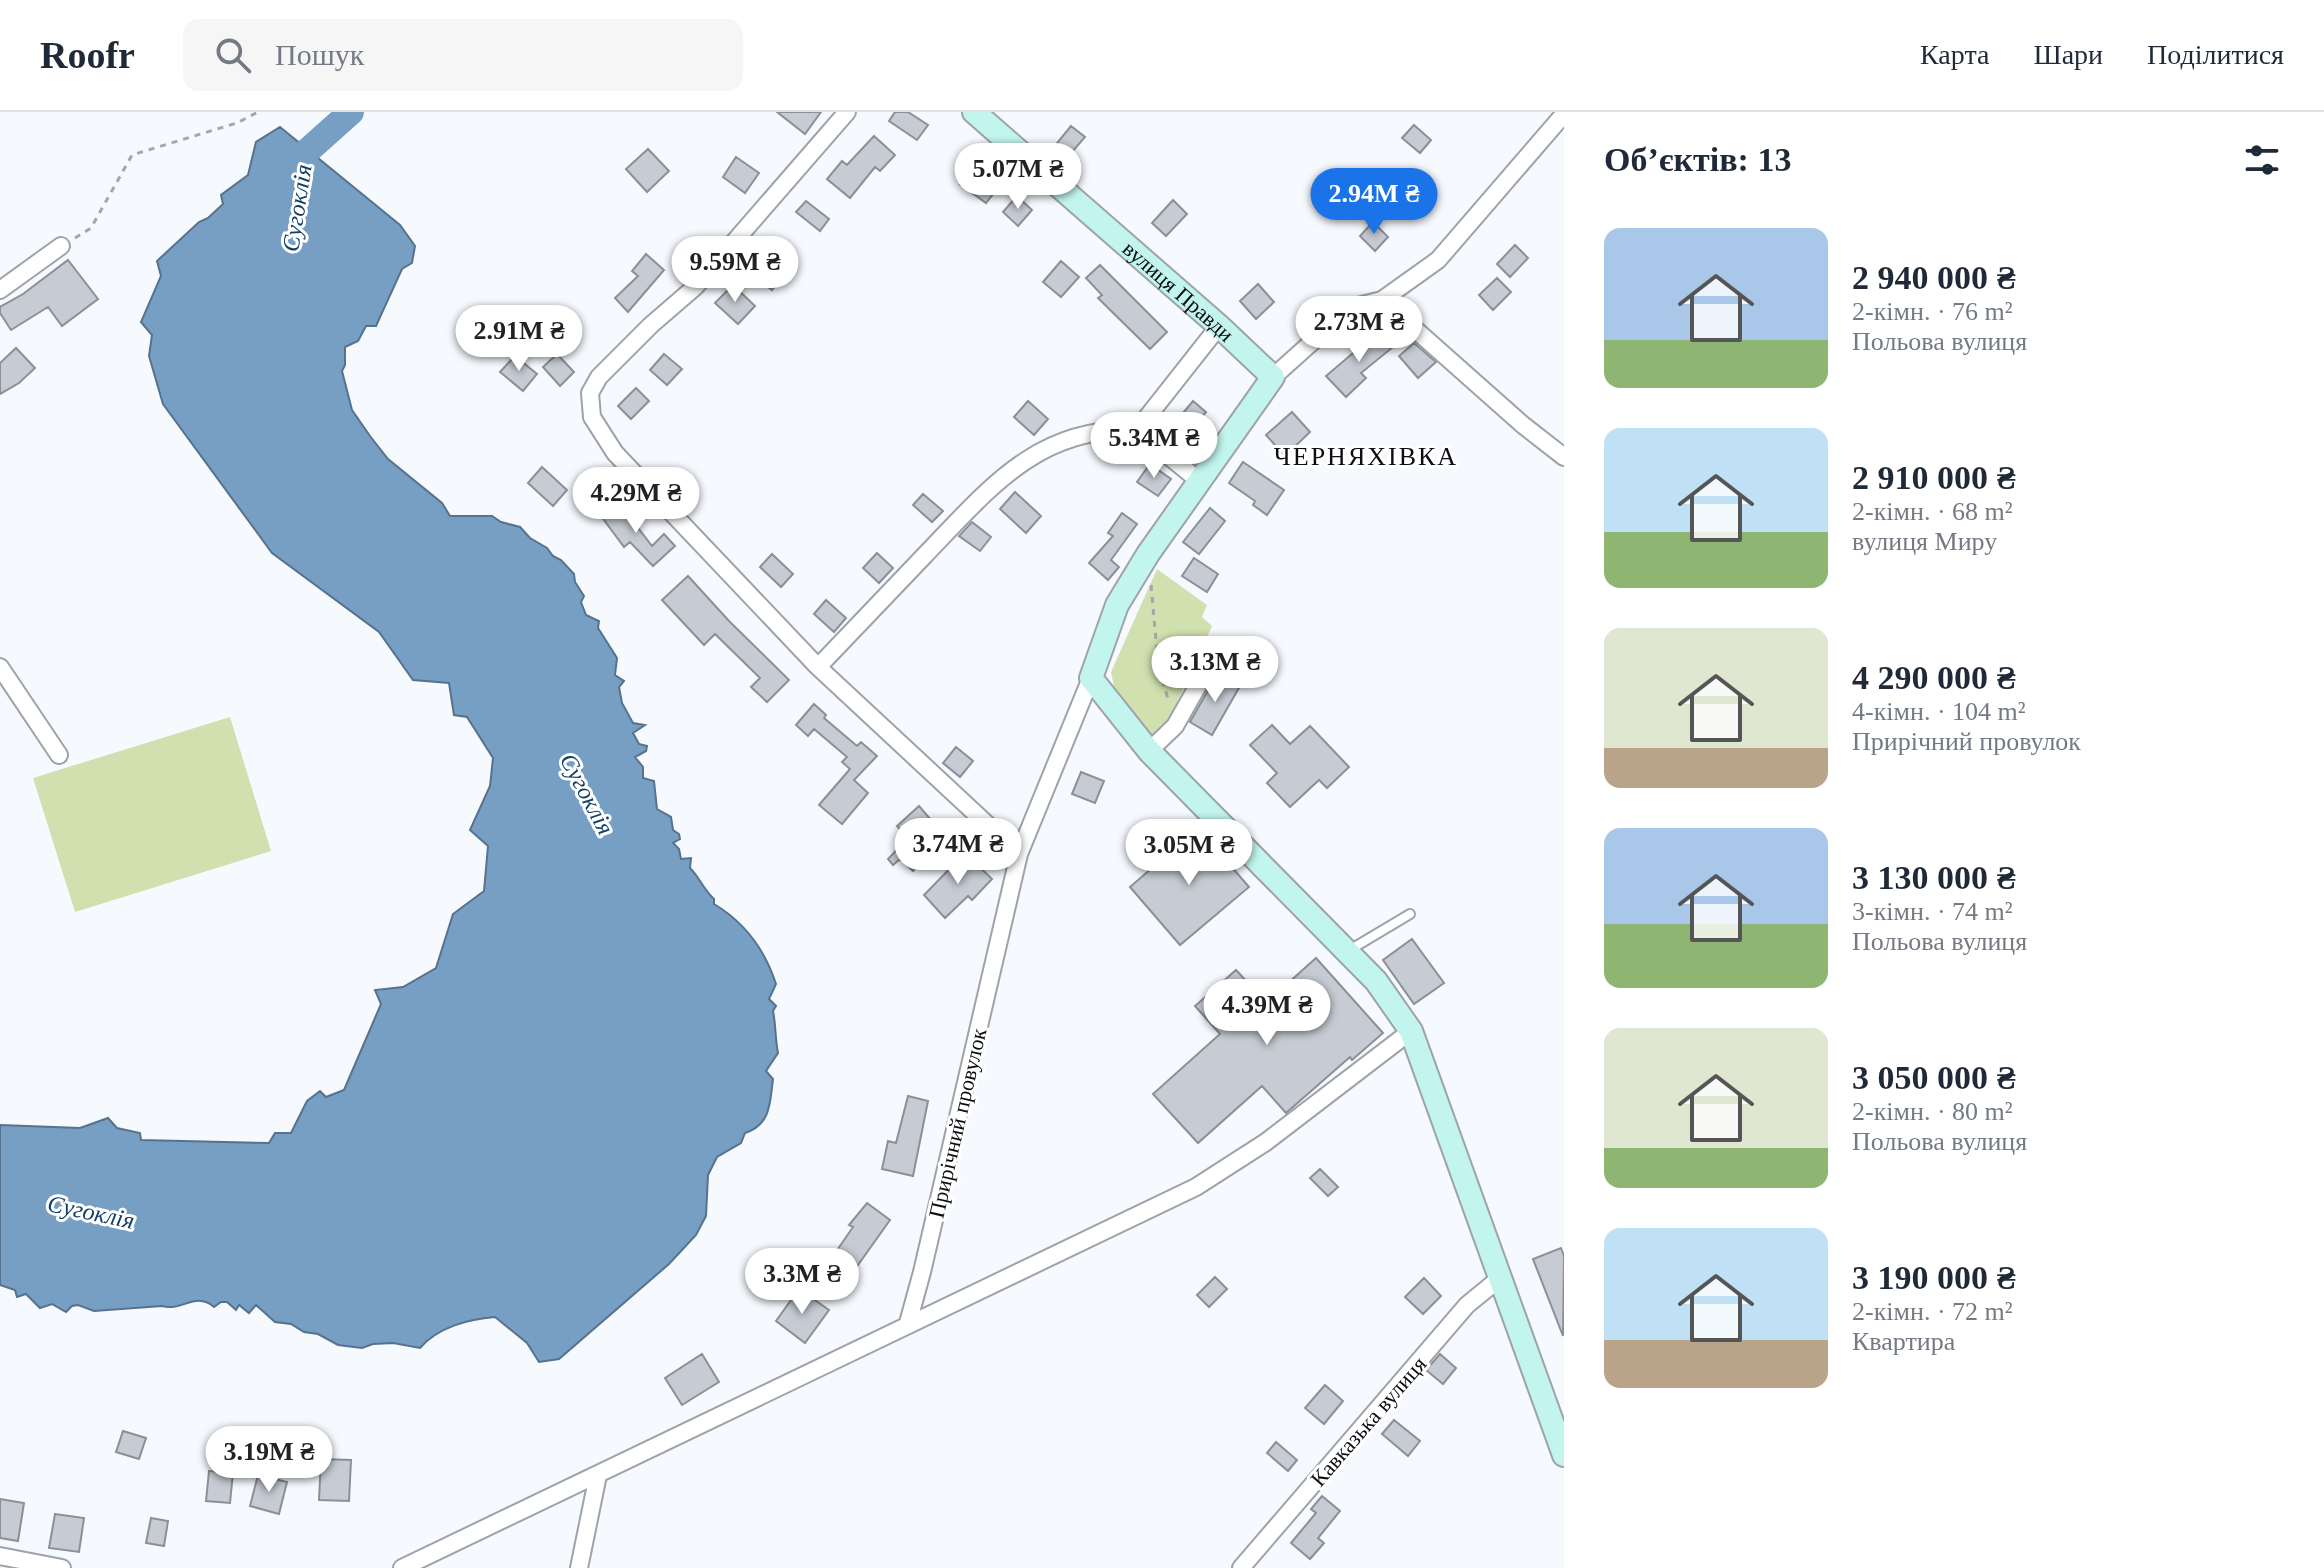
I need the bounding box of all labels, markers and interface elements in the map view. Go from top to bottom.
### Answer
search box [183,19,743,91]
icon: search [211,33,255,77]
text: Roofr [40,34,135,76]
text: Пошук [275,38,364,71]
text: Карта [1920,39,1989,70]
text: Шари [2033,39,2103,70]
text: Поділитися [2147,39,2284,70]
icon: filters [2240,138,2284,182]
text: Об’єктів: 13 [1604,141,1791,178]
pin: 5.07M ₴ [944,143,1092,211]
text: 5.07M ₴ [973,154,1064,183]
water label: Сугоклія [277,162,317,254]
pin: 2.94M ₴ [1300,168,1448,236]
text: 2.94M ₴ [1329,179,1420,208]
pin: 9.59M ₴ [661,236,809,304]
street label: вулиця Правди [1118,236,1239,347]
text: 9.59M ₴ [690,247,781,276]
text: 2 940 000 ₴ [1852,259,2015,296]
icon: home [1668,260,1764,356]
pin: 2.73M ₴ [1285,296,1433,364]
text: 2-кімн. · 76 m² [1852,297,2013,326]
pin: 2.91M ₴ [445,305,593,373]
text: 2.73M ₴ [1314,307,1405,336]
text: 2.91M ₴ [474,316,565,345]
text: Польова вулиця [1852,327,2027,356]
pin: 5.34M ₴ [1080,412,1228,480]
text: 5.34M ₴ [1109,423,1200,452]
district label: ЧЕРНЯХІВКА [1274,442,1458,471]
text: 2 910 000 ₴ [1852,459,2015,496]
icon: home [1668,460,1764,556]
pin: 4.29M ₴ [562,467,710,535]
text: 4.29M ₴ [591,478,682,507]
text: 2-кімн. · 68 m² [1852,497,2013,526]
text: вулиця Миру [1852,527,1997,556]
pin: 3.13M ₴ [1141,636,1289,704]
text: 3.13M ₴ [1170,647,1261,676]
text: 4 290 000 ₴ [1852,659,2015,696]
icon: home [1668,660,1764,756]
text: 4-кімн. · 104 m² [1852,697,2026,726]
text: Прирічний провулок [1852,727,2081,756]
water label: Сугоклія [555,749,619,839]
pin: 3.74M ₴ [884,818,1032,886]
pin: 3.05M ₴ [1115,819,1263,887]
text: 3.74M ₴ [913,829,1004,858]
text: 3.05M ₴ [1144,830,1235,859]
text: 3 130 000 ₴ [1852,859,2015,896]
icon: home [1668,860,1764,956]
text: 3-кімн. · 74 m² [1852,897,2013,926]
text: Польова вулиця [1852,927,2027,956]
pin: 4.39M ₴ [1193,979,1341,1047]
text: 4.39M ₴ [1222,990,1313,1019]
street label: Прирічний провулок [924,1026,992,1220]
text: 3 050 000 ₴ [1852,1059,2015,1096]
icon: home [1668,1060,1764,1156]
text: 2-кімн. · 80 m² [1852,1097,2013,1126]
text: Польова вулиця [1852,1127,2027,1156]
water label: Сугоклія [45,1190,137,1234]
pin: 3.3M ₴ [737,1248,867,1316]
text: 3.3M ₴ [763,1259,841,1288]
text: 3 190 000 ₴ [1852,1259,2015,1296]
icon: home [1668,1260,1764,1356]
text: 2-кімн. · 72 m² [1852,1297,2013,1326]
text: Квартира [1852,1327,1955,1356]
street label: Кавказька вулиця [1305,1351,1431,1491]
pin: 3.19M ₴ [195,1426,343,1494]
text: 3.19M ₴ [224,1437,315,1466]

